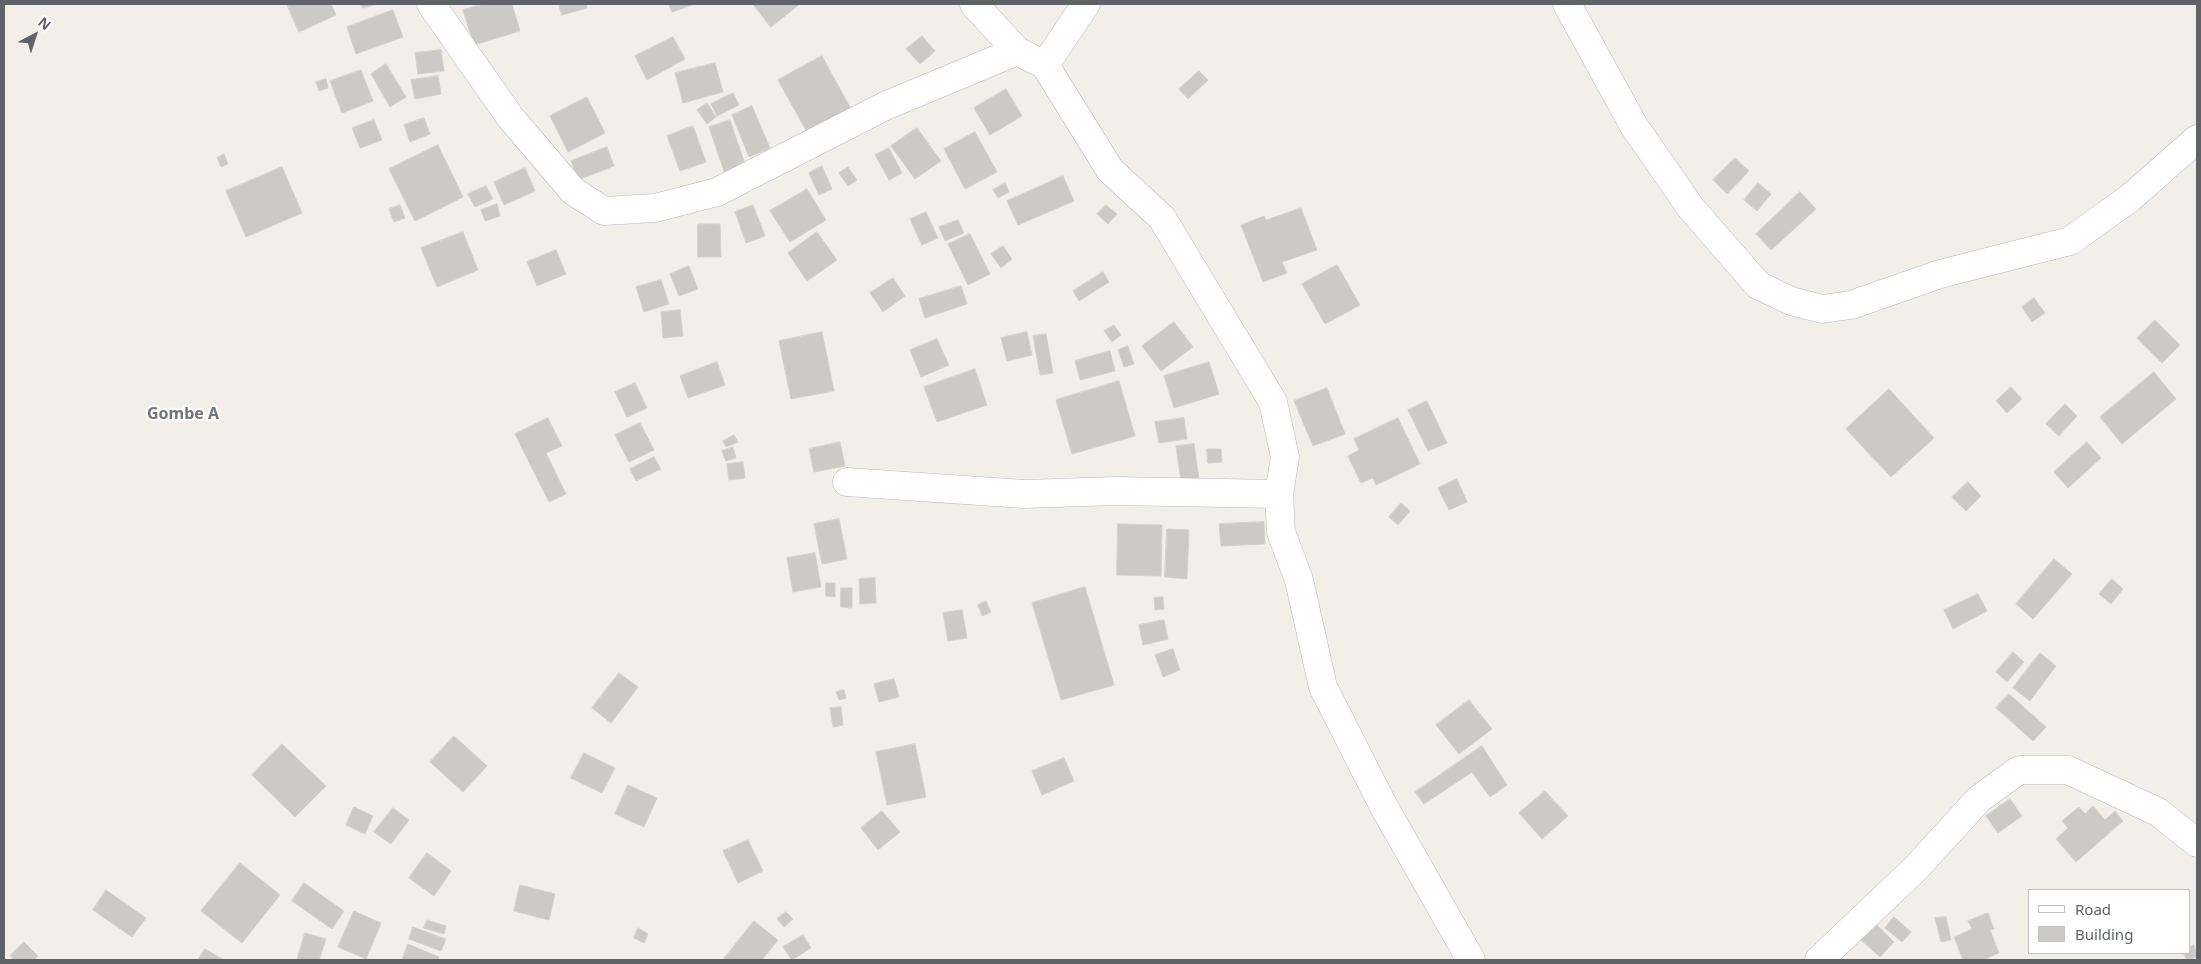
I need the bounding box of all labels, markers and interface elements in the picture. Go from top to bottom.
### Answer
north arrow [10,10,60,60]
text: N [34,12,55,34]
district label: Gombe A [147,404,219,424]
legend [2028,889,2191,954]
text: Road [2075,899,2111,919]
text: Building [2075,924,2133,944]

